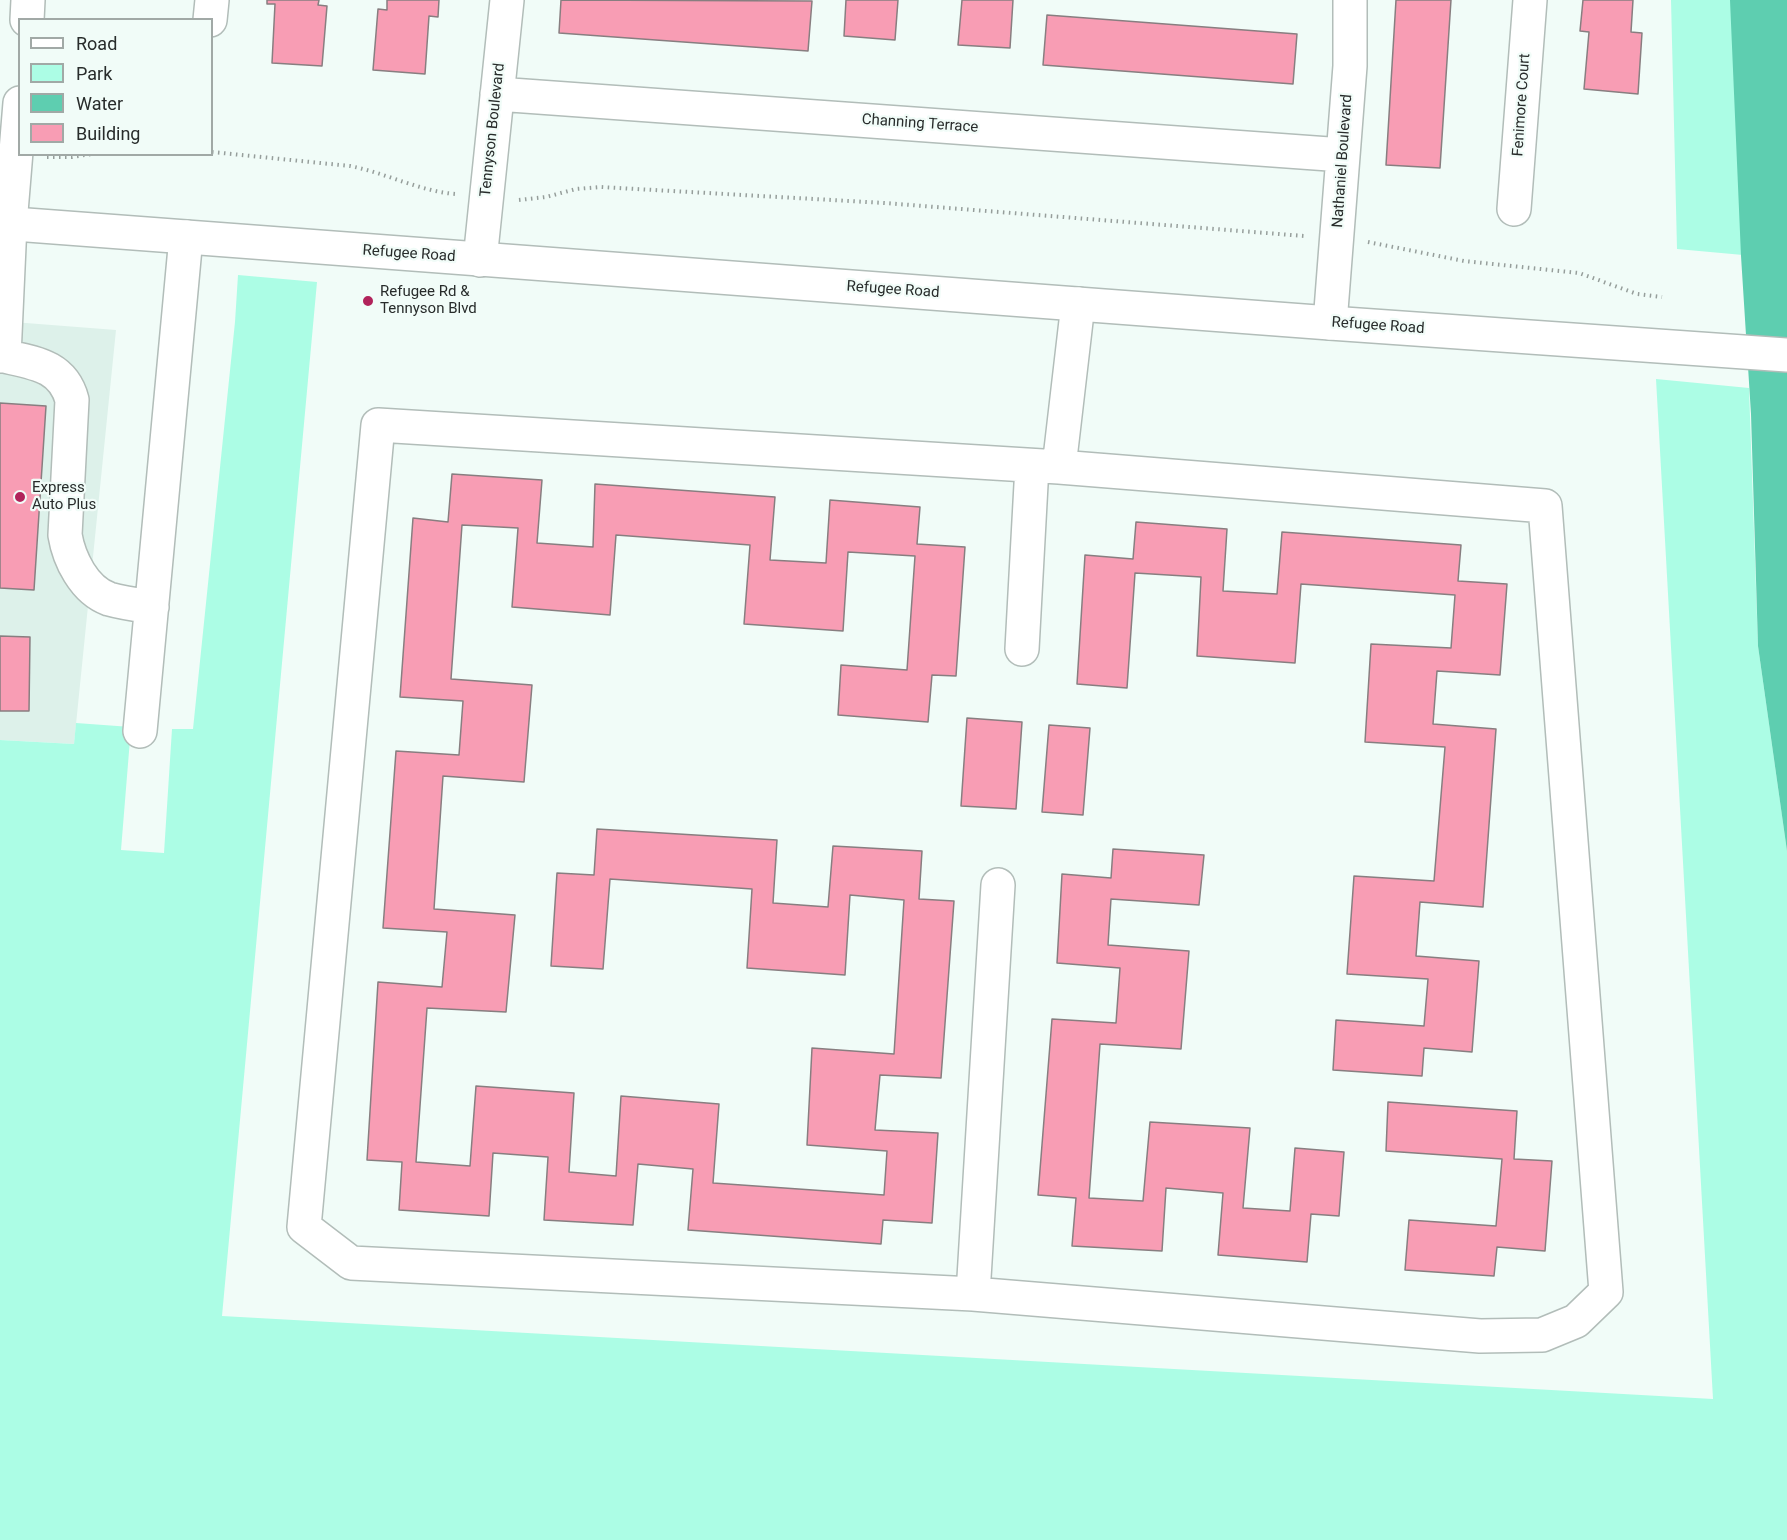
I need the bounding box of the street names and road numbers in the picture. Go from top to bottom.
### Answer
street label: Fenimore Court [1509,53,1535,157]
street label: Tennyson Boulevard [477,62,509,198]
street label: Nathaniel Boulevard [1329,94,1357,228]
street label: Channing Terrace [861,111,979,137]
street label: Refugee Road [362,242,456,266]
street label: Refugee Road [846,278,940,302]
street label: Refugee Road [1331,314,1425,338]

